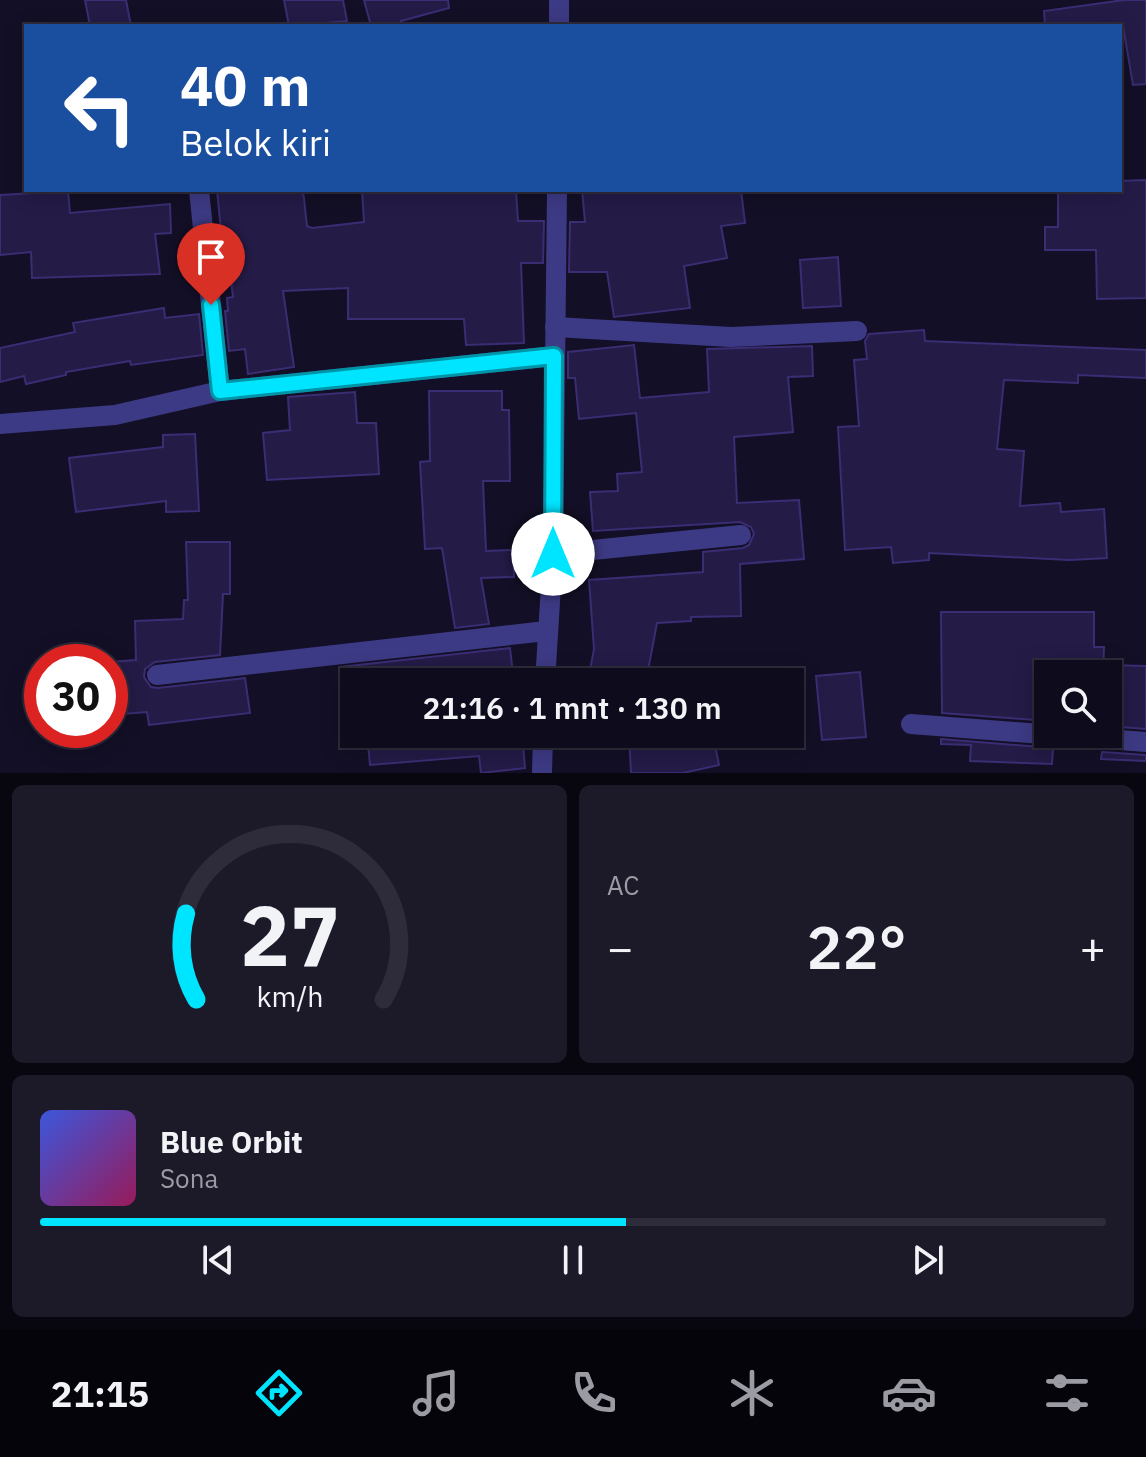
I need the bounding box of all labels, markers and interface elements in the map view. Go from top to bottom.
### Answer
text: 40 m [180,49,310,121]
icon: left [48,56,152,160]
text: Belok kiri [180,119,331,166]
pin [177,223,245,305]
icon: arrive [189,235,233,279]
position arrow [511,512,595,596]
speed limit sign: 30 [24,644,128,748]
map controls [1034,660,1122,748]
button: search [1034,660,1122,748]
text: 21:16 · 1 mnt · 130 m [422,688,722,727]
text: AC [607,868,639,902]
text: 27 [240,881,339,989]
text: 22° [806,907,907,986]
text: − [607,919,633,976]
text: + [1080,919,1106,976]
text: km/h [256,978,323,1015]
text: Blue Orbit [160,1122,303,1161]
text: Sona [160,1161,218,1195]
icon: previous [196,1238,240,1282]
icon: pause [551,1238,595,1282]
icon: next [906,1238,950,1282]
icon: directions [251,1365,307,1421]
icon: music [408,1365,464,1421]
icon: phone [566,1365,622,1421]
icon: climate [724,1365,780,1421]
icon: car [881,1365,937,1421]
icon: filters [1039,1365,1095,1421]
text: 21:15 [51,1370,149,1417]

